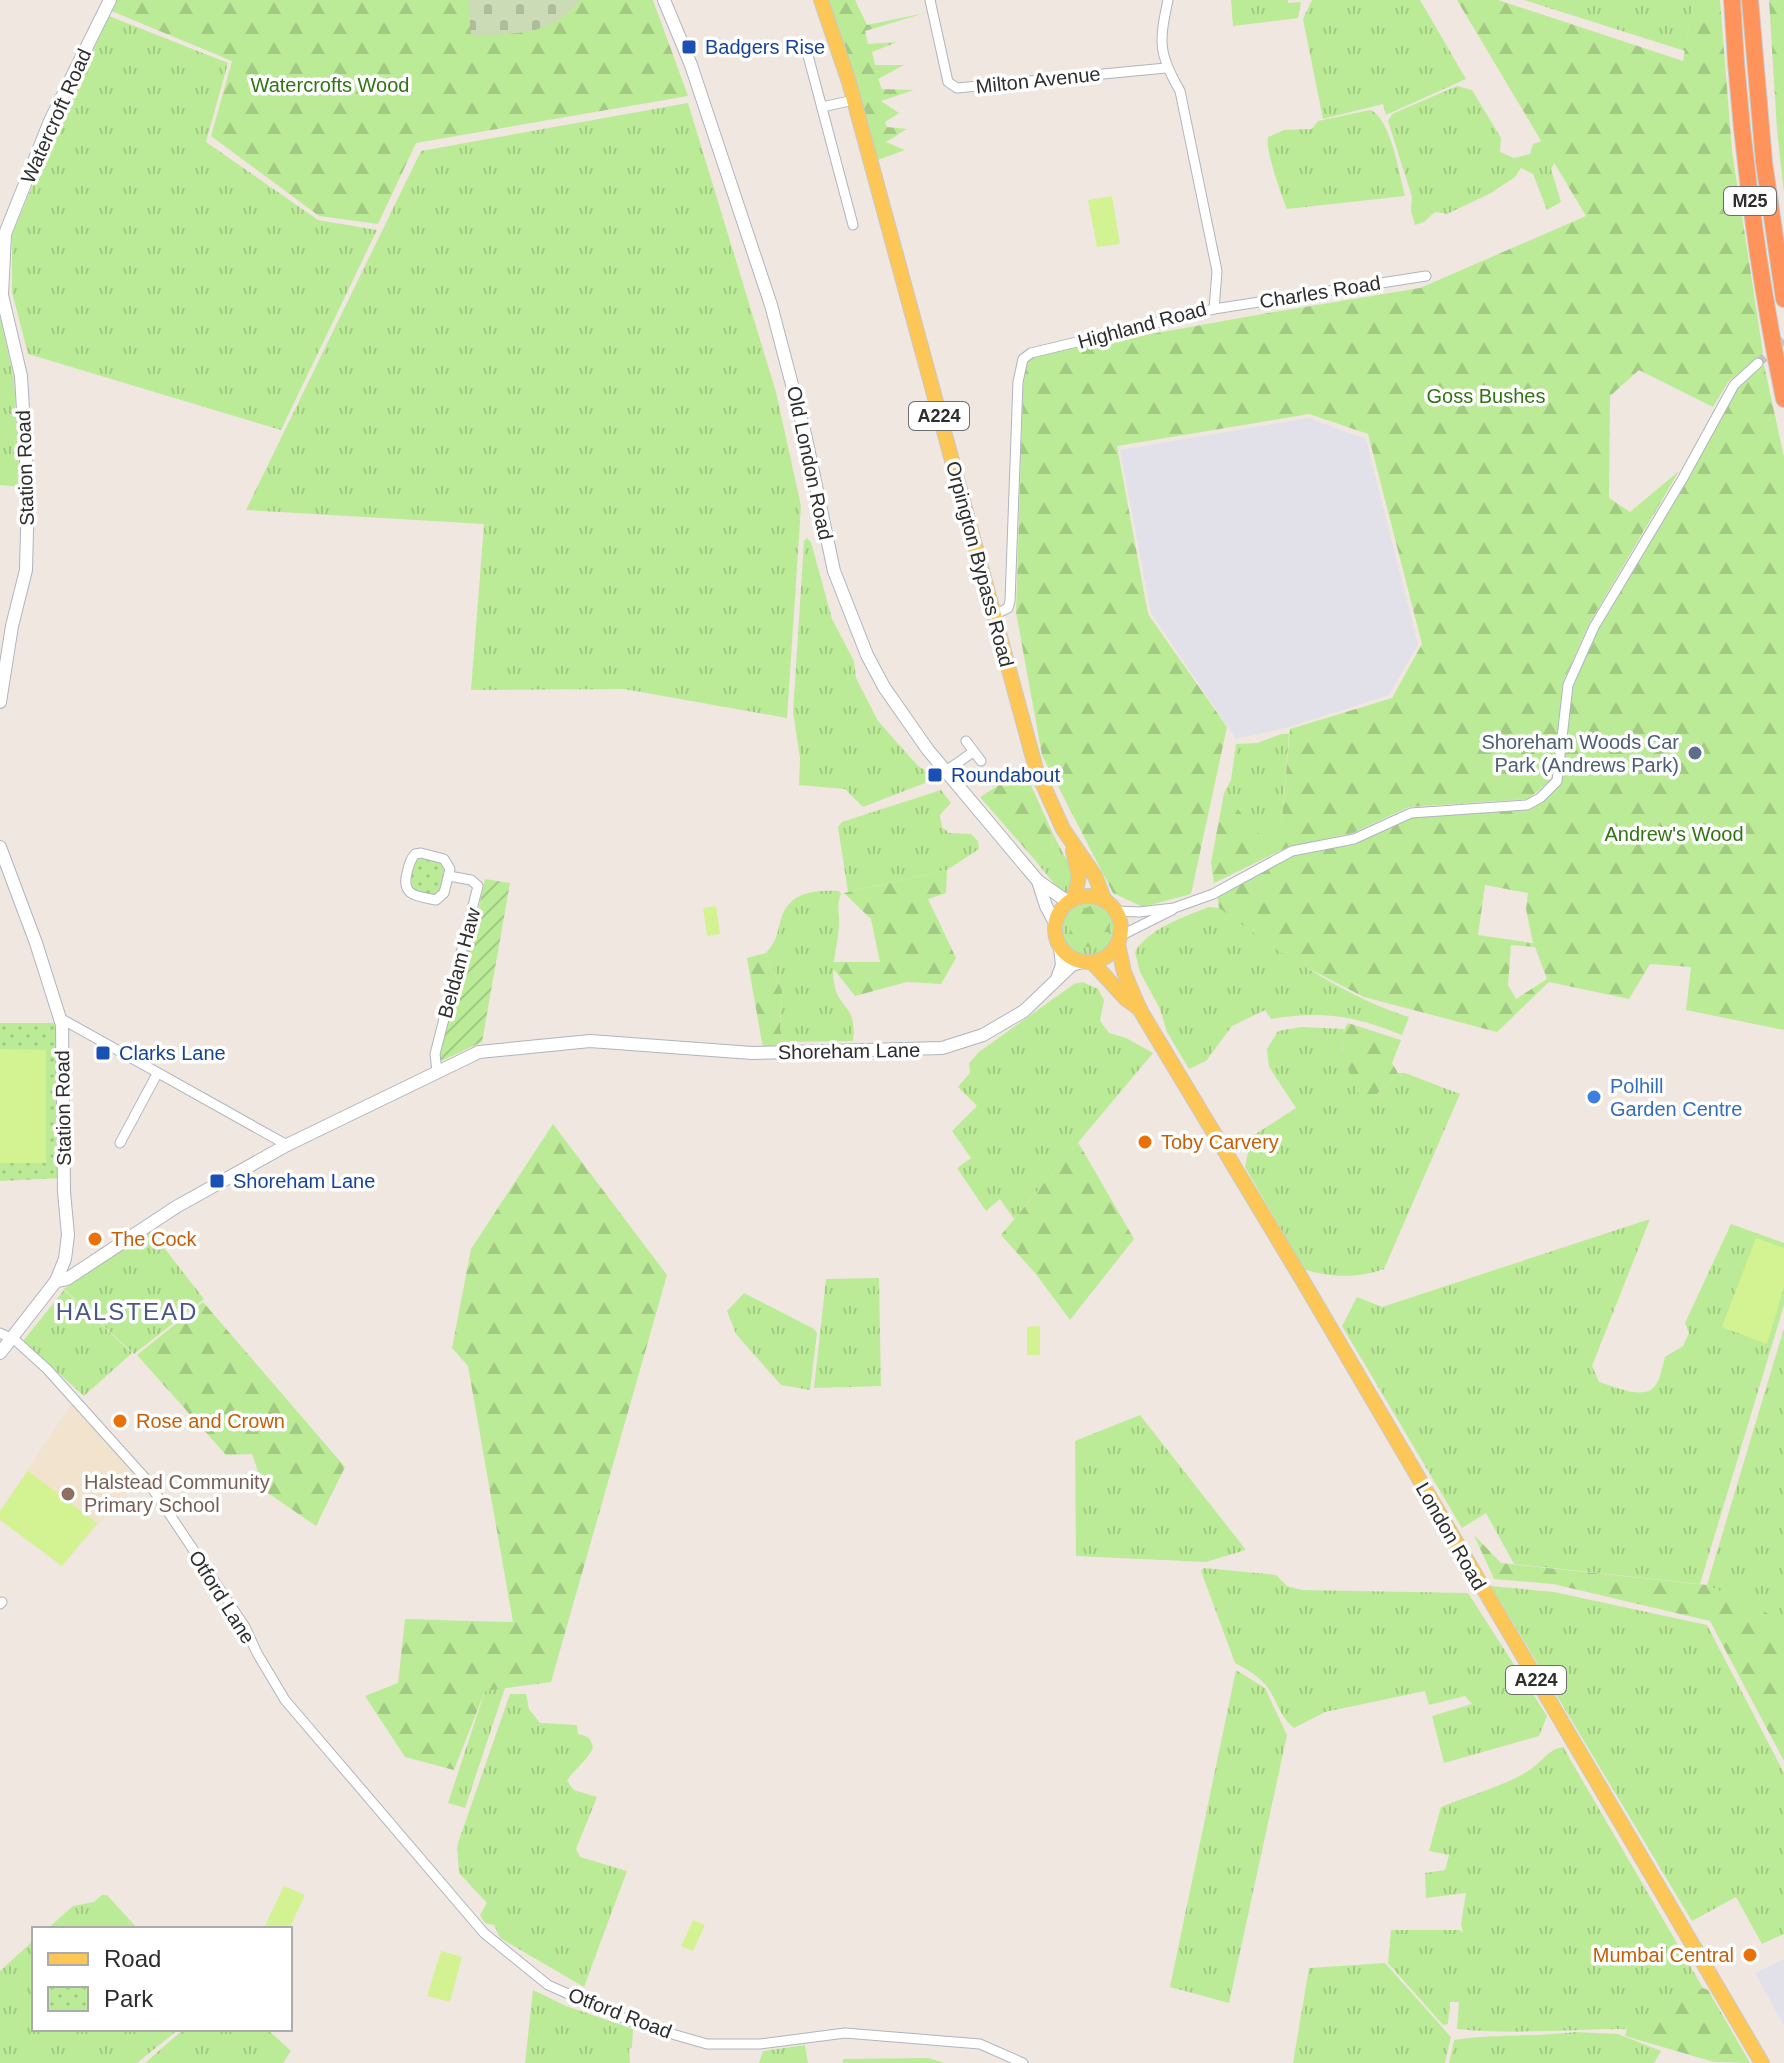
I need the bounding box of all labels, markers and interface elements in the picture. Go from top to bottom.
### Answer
place label: Badgers Rise [705,36,825,58]
marker: Badgers Rise [680,38,698,56]
street label: Watercroft Road [16,45,96,187]
street label: Milton Avenue [975,63,1101,97]
park label: Watercrofts Wood [251,74,409,96]
road number: M25 [1724,187,1776,215]
street label: Charles Road [1258,272,1382,312]
street label: Highland Road [1075,297,1209,353]
street label: Old London Road [783,384,837,542]
park label: Goss Bushes [1427,385,1545,407]
road number: A224 [909,402,969,430]
street label: Station Road [12,410,38,526]
street label: Orpington Bypass Road [942,459,1018,669]
place label: Shoreham Woods Car Park (Andrews Park) [1482,731,1679,776]
marker: Shoreham Woods Car Park (Andrews Park) [1686,744,1704,762]
place label: Roundabout [951,764,1060,786]
marker: Roundabout [926,766,944,784]
park label: Andrew's Wood [1604,823,1744,845]
street label: Beldam Haw [434,905,484,1021]
street label: Shoreham Lane [778,1039,920,1063]
place label: Clarks Lane [119,1042,226,1064]
marker: Clarks Lane [94,1044,112,1062]
street label: Station Road [51,1050,75,1166]
place label: Polhill Garden Centre [1610,1075,1742,1120]
marker: Polhill Garden Centre [1585,1088,1603,1106]
place label: Toby Carvery [1161,1131,1279,1153]
marker: Toby Carvery [1136,1133,1154,1151]
place label: Shoreham Lane [233,1170,375,1192]
marker: Shoreham Lane [208,1172,226,1190]
place label: The Cock [111,1228,198,1250]
marker: The Cock [86,1230,104,1248]
district label: HALSTEAD [56,1298,198,1325]
place label: Rose and Crown [136,1410,285,1432]
marker: Rose and Crown [111,1412,129,1430]
place label: Halstead Community Primary School [84,1471,270,1516]
street label: London Road [1411,1478,1491,1594]
marker: Halstead Community Primary School [59,1485,77,1503]
street label: Otford Lane [185,1546,259,1648]
road number: A224 [1506,1666,1566,1694]
legend [32,1927,292,2031]
place label: Mumbai Central [1593,1944,1734,1966]
text: Road [104,1945,161,1972]
marker: Mumbai Central [1741,1946,1759,1964]
street label: Otford Road [565,1983,675,2043]
text: Park [104,1985,154,2012]

